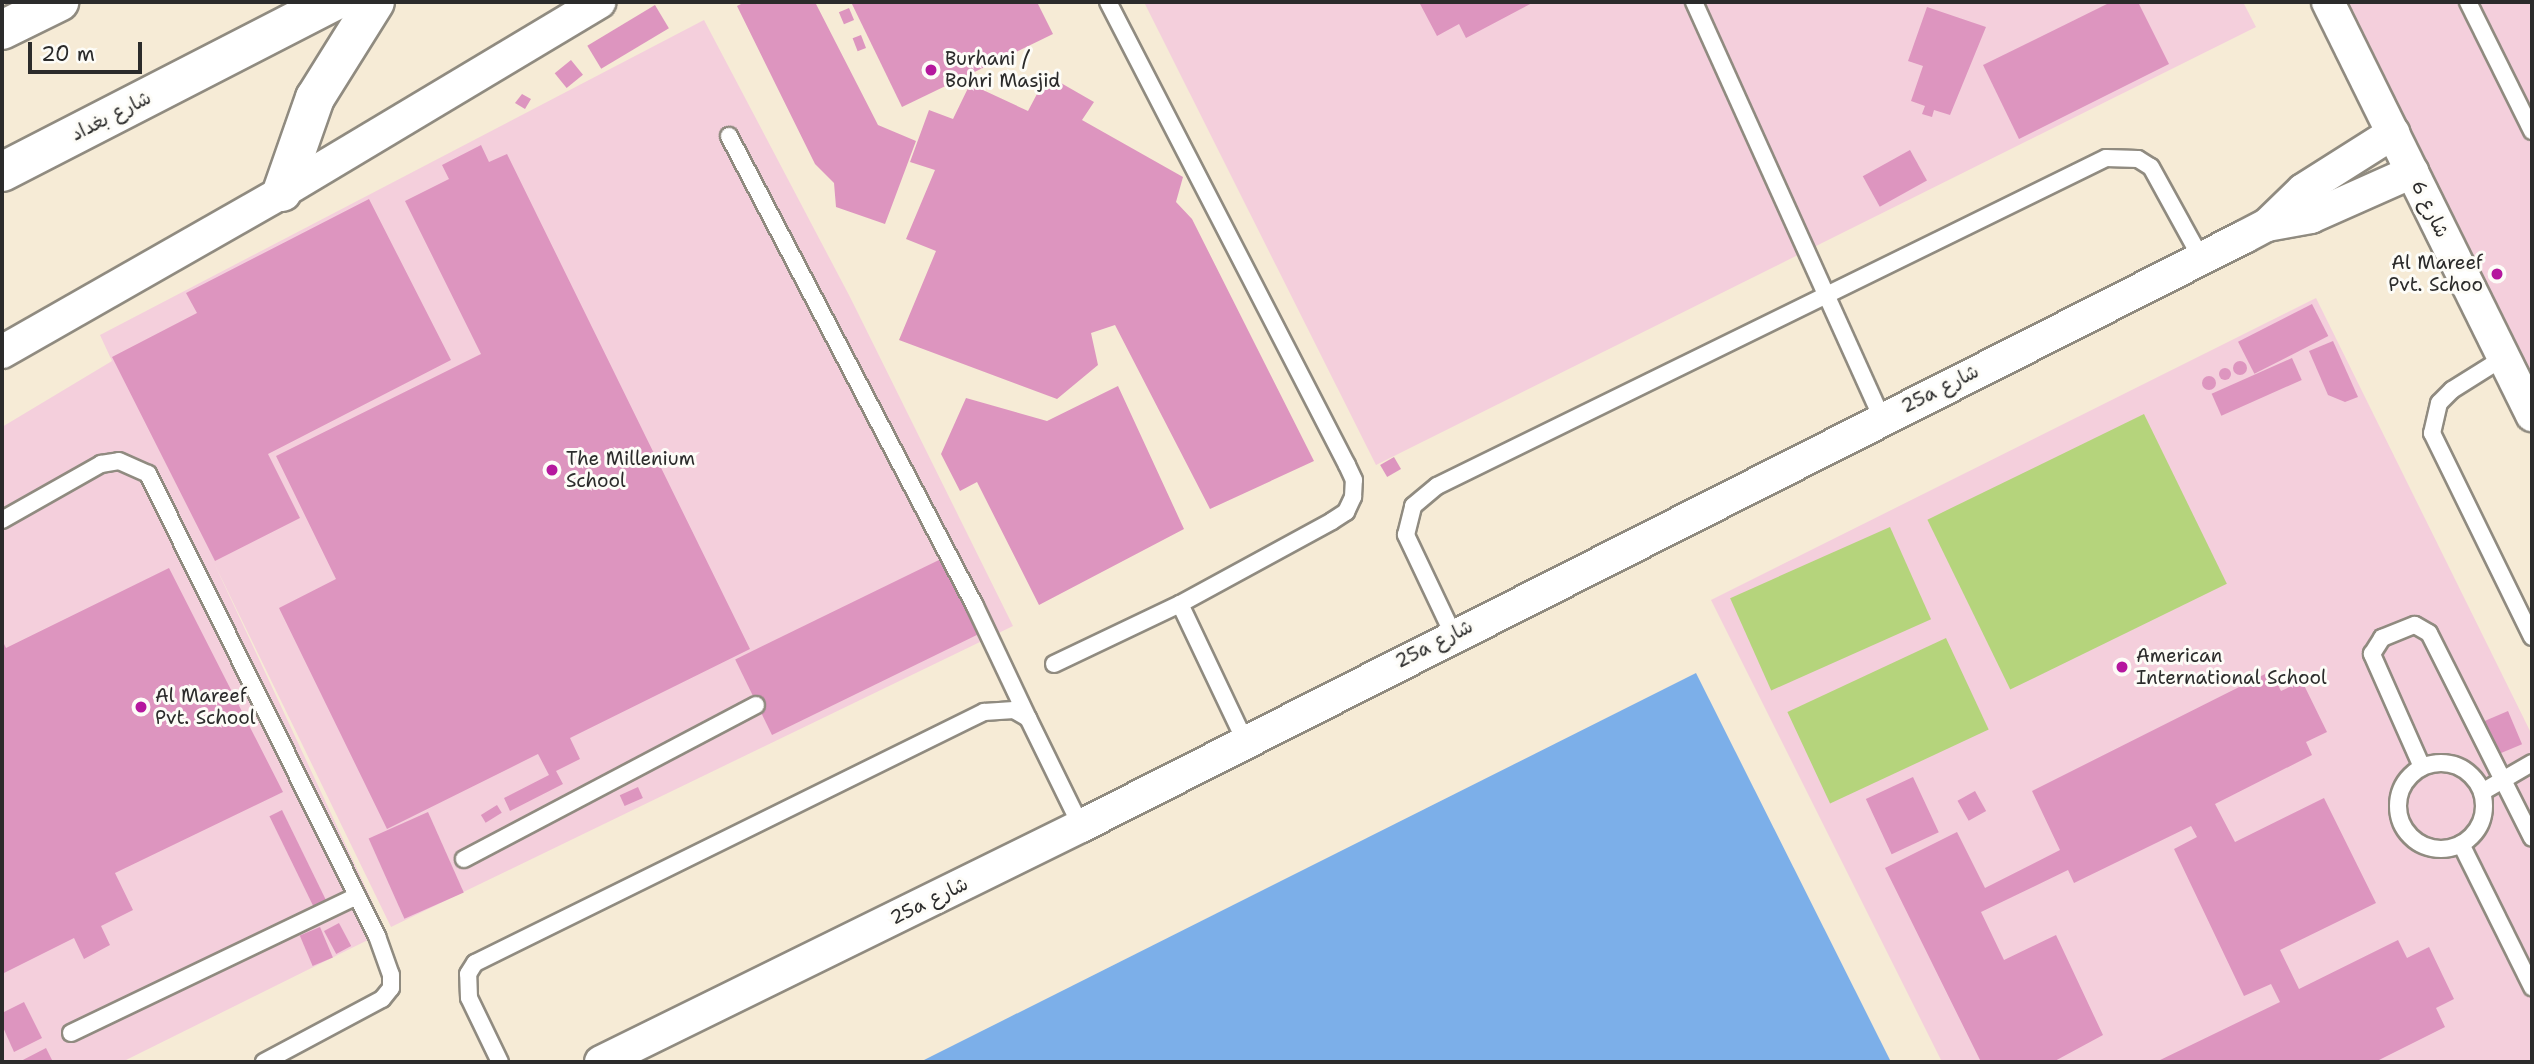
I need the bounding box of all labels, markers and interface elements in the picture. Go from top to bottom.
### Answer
scale bar [32,28,145,72]
text: 20 m [41,40,95,68]
place label: Burhani / Bohri Masjid [945,48,1060,92]
marker: Burhani / Bohri Masjid [923,62,939,78]
street label: شارع بغداد [67,86,155,146]
street label: شارع 6 [2406,177,2454,241]
place label: Al Mareef Pvt. Schoo [2388,252,2483,296]
marker: Al Mareef Pvt. Schoo [2489,266,2505,282]
street label: 25a شارع [1897,360,1983,418]
place label: The Millenium School [566,448,695,492]
marker: The Millenium School [544,462,560,478]
street label: 25a شارع [1391,615,1477,673]
place label: American International School [2136,645,2327,689]
marker: American International School [2114,659,2130,675]
place label: Al Mareef Pvt. School [155,685,255,729]
marker: Al Mareef Pvt. School [133,699,149,715]
street label: 25a شارع [886,872,972,930]

